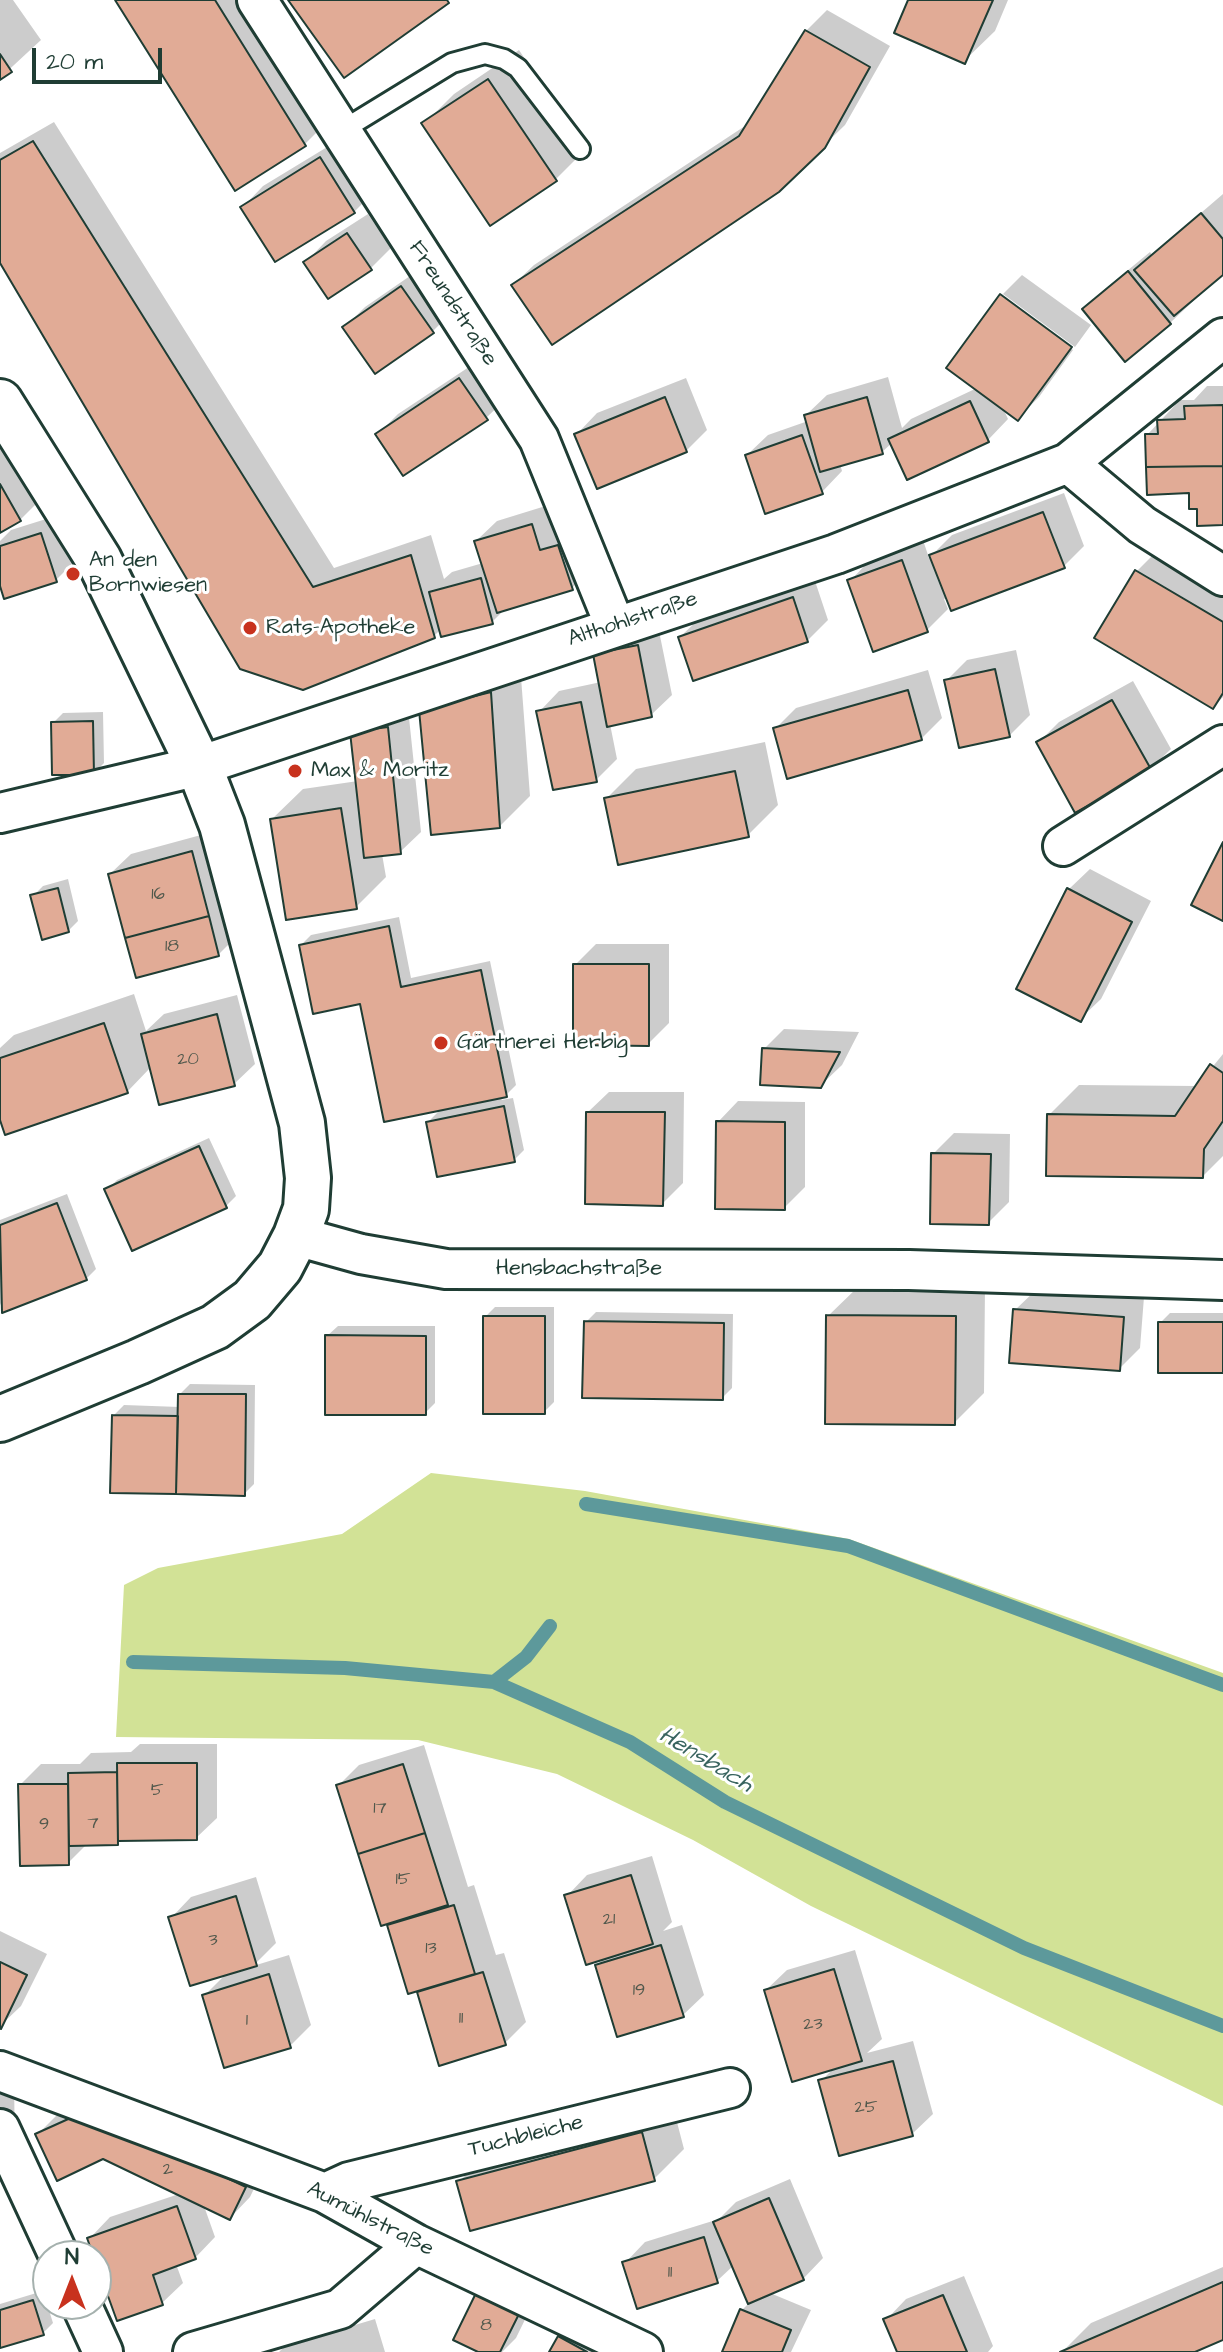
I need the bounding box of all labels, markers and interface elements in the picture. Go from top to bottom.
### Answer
scale bar [36,32,166,82]
text: 20 m [46,45,103,79]
street label: Freundstraße [402,237,502,371]
place label: An den Bornwiesen [89,548,207,600]
marker: An den Bornwiesen [64,565,82,583]
street label: Althohlstraße [565,587,701,653]
place label: Rats-Apotheke [266,615,415,641]
marker: Rats-Apotheke [241,619,259,637]
place label: Max & Moritz [311,758,449,784]
marker: Max & Moritz [286,762,304,780]
house number: 16 [151,884,165,906]
house number: 18 [165,936,179,958]
place label: Gärtnerei Herbig [457,1030,628,1056]
marker: Gärtnerei Herbig [432,1034,450,1052]
house number: 20 [177,1049,199,1071]
street label: Hensbachstraße [496,1256,662,1282]
water label: Hensbach [653,1722,757,1800]
house number: 5 [151,1780,163,1802]
house number: 17 [373,1798,387,1820]
house number: 7 [87,1813,99,1835]
house number: 9 [39,1814,49,1836]
house number: 15 [395,1869,411,1891]
house number: 21 [603,1909,615,1931]
house number: 3 [208,1930,218,1952]
house number: 13 [425,1938,437,1960]
house number: 19 [633,1980,645,2002]
house number: 11 [459,2008,463,2030]
house number: 1 [246,2010,248,2032]
house number: 23 [803,2014,823,2036]
house number: 25 [854,2097,878,2119]
street label: Tuchbleiche [466,2110,586,2164]
house number: 2 [163,2159,173,2181]
street label: Aumühlstraße [302,2177,438,2263]
north arrow [32,2240,112,2320]
text: N [65,2242,79,2273]
house number: 11 [668,2262,672,2284]
house number: 8 [480,2315,492,2337]

